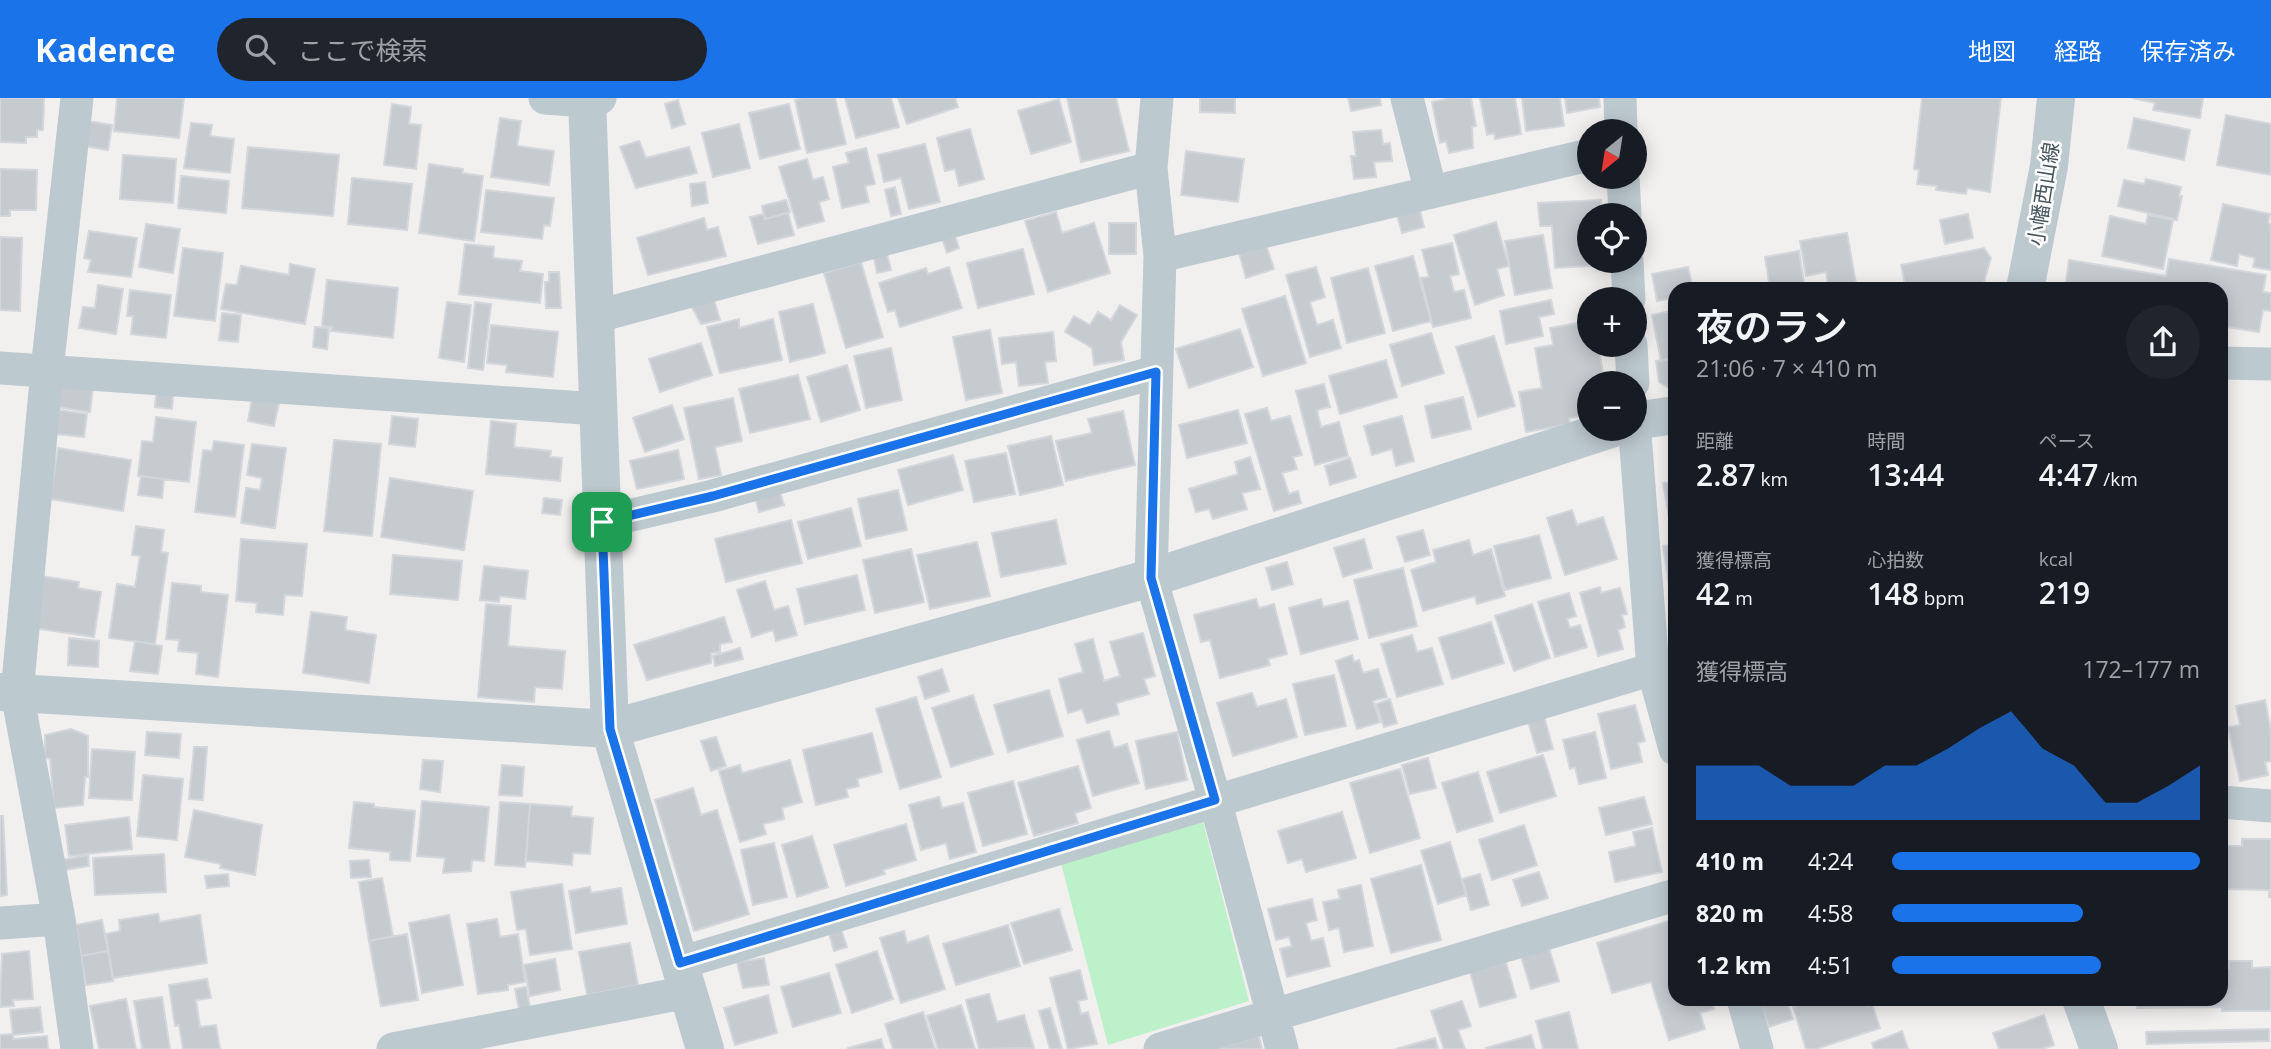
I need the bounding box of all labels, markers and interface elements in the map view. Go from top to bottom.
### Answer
search box [217,18,707,81]
text: Kadence [35,27,175,72]
icon: search [241,30,279,68]
text: ここで検索 [297,32,427,68]
text: 地図 [1968,34,2016,67]
text: 経路 [2054,34,2102,67]
text: 保存済み [2140,34,2236,67]
north arrow [1577,119,1647,189]
map controls [1577,119,1647,441]
street label: 小幡西山線 [2021,140,2065,248]
button: locate [1577,203,1647,273]
button: + [1577,287,1647,357]
text: 夜のラン [1696,300,1848,352]
button: share [2126,305,2200,379]
text: 21:06 · 7 × 410 m [1696,352,1878,384]
button: − [1577,371,1647,441]
text: 距離 [1696,428,1734,454]
text: 時間 [1867,428,1905,454]
text: ペース [2039,428,2095,454]
text: 2.87 [1696,454,1756,495]
text: 13:44 [1867,454,1944,495]
text: 4:47 [2039,454,2098,495]
text: km [1756,466,1788,492]
text: /km [2098,466,2138,492]
pin [572,492,632,552]
icon: arrive [583,503,621,541]
text: kcal [2039,546,2073,572]
text: 獲得標高 [1696,547,1772,573]
text: 心拍数 [1867,547,1924,573]
text: 219 [2039,572,2090,613]
text: 42 [1696,573,1730,614]
text: 148 [1867,573,1919,614]
text: m [1730,585,1753,611]
text: bpm [1919,585,1965,611]
text: 172–177 m [2082,653,2200,685]
text: 獲得標高 [1696,655,1788,687]
text: 410 m [1696,845,1764,877]
text: 4:24 [1808,845,1854,877]
text: 820 m [1696,897,1764,929]
text: 4:58 [1808,897,1854,929]
text: 1.2 km [1696,949,1772,981]
text: 4:51 [1808,949,1854,981]

